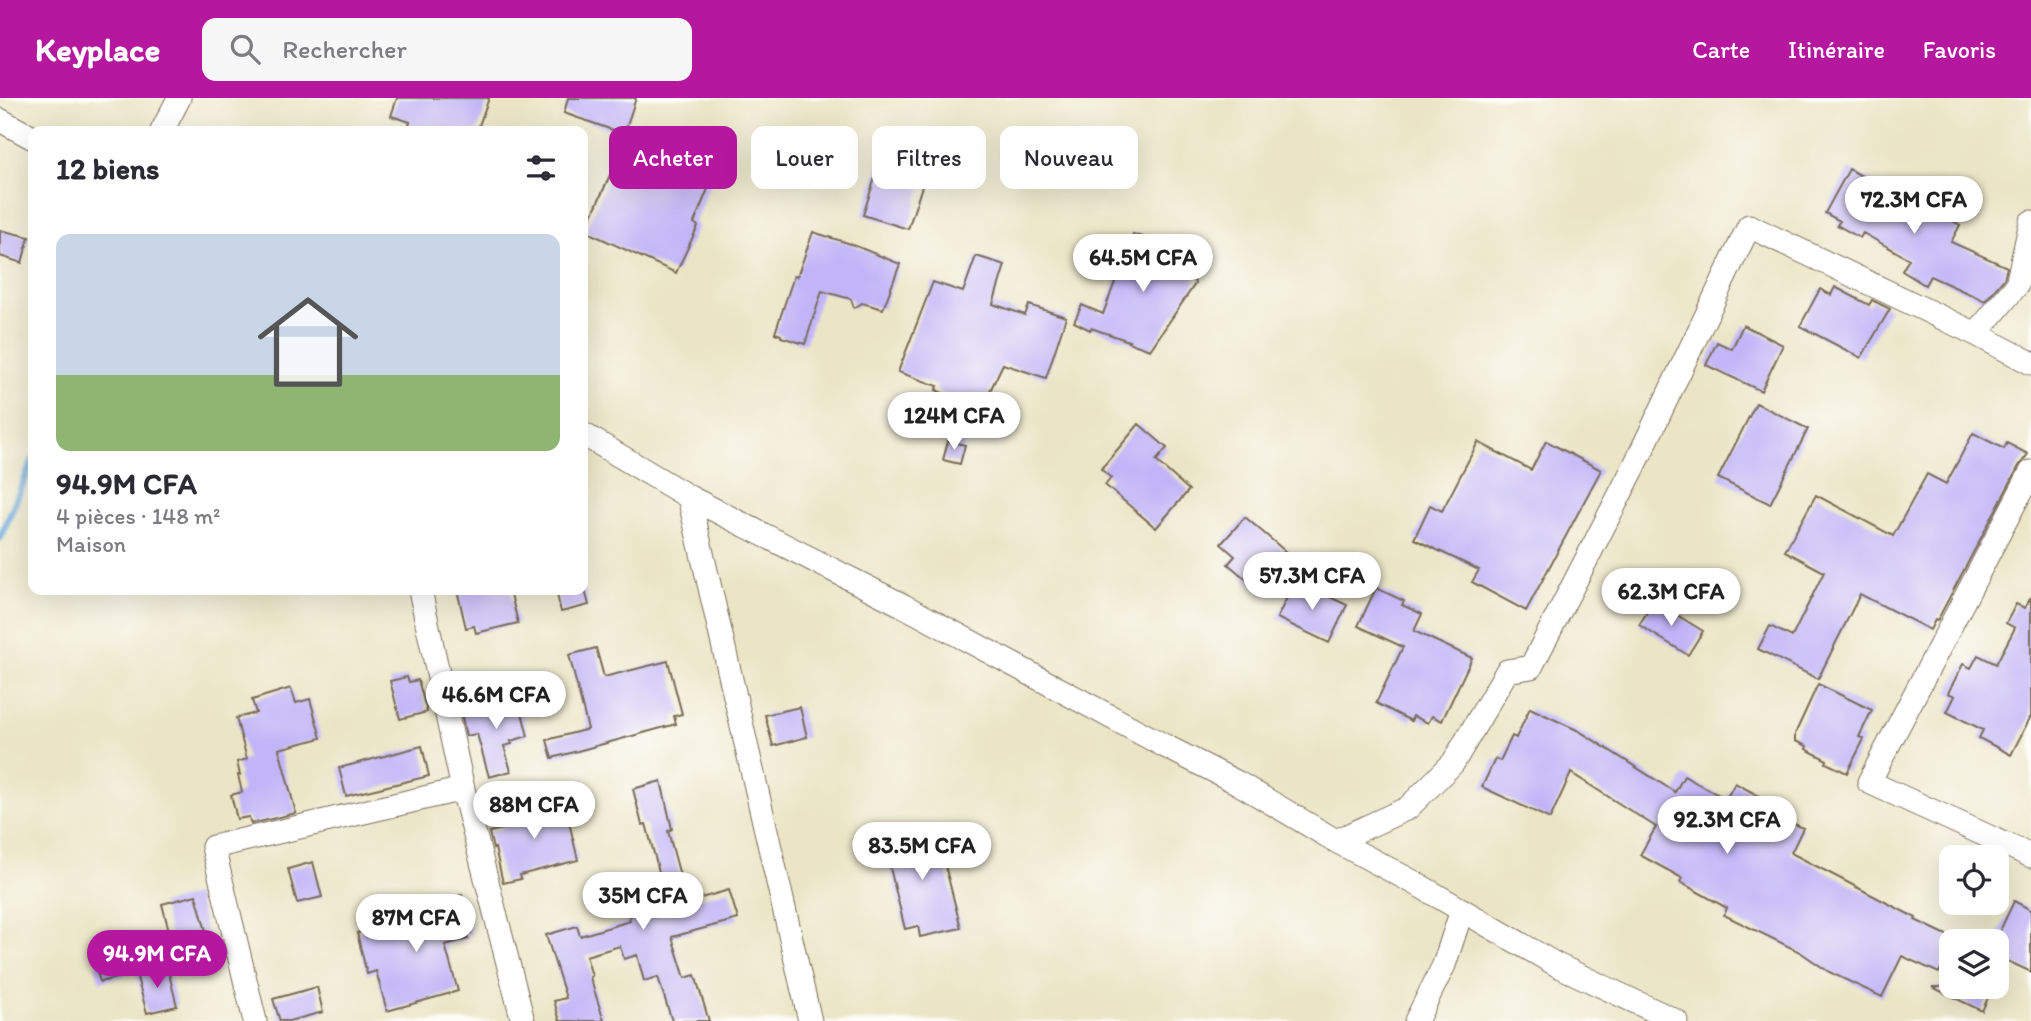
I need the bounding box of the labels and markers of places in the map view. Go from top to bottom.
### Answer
pin: 72.3M CFA [1834,176,1994,236]
pin: 64.5M CFA [1063,234,1223,294]
pin: 124M CFA [882,392,1026,452]
pin: 57.3M CFA [1232,552,1392,612]
pin: 62.3M CFA [1591,568,1751,628]
pin: 46.6M CFA [416,672,576,731]
pin: 88M CFA [469,782,599,841]
pin: 92.3M CFA [1647,796,1807,856]
pin: 83.5M CFA [842,822,1002,882]
pin: 35M CFA [578,872,708,932]
pin: 87M CFA [351,894,481,954]
pin: 94.9M CFA [77,930,237,990]

